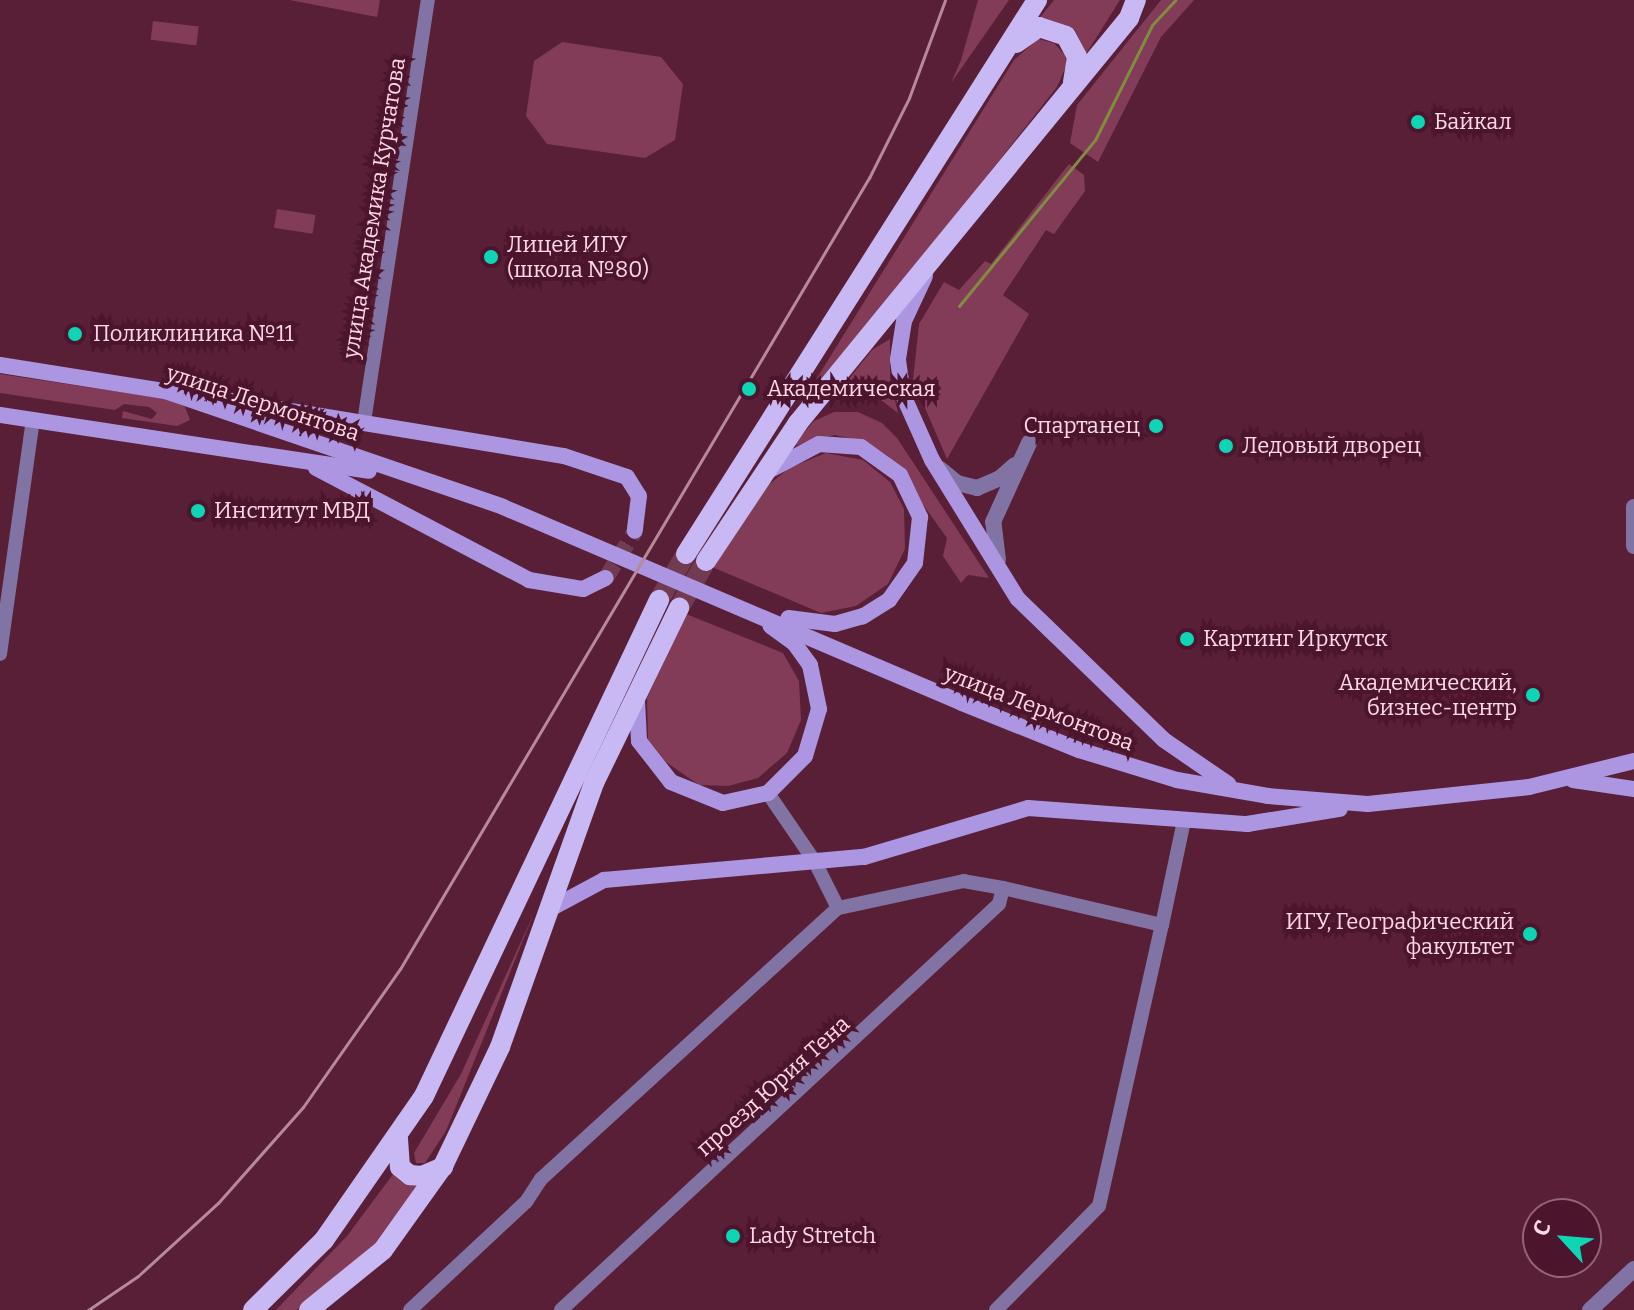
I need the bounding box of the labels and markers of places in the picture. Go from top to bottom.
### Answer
place label: Байкал [1434,109,1512,135]
marker: Байкал [1409,113,1427,131]
place label: Лицей ИГУ (школа №80) [507,231,649,282]
marker: Лицей ИГУ (школа №80) [482,248,500,266]
place label: Поликлиника №11 [93,321,294,347]
marker: Поликлиника №11 [64,323,86,345]
place label: Академическая [767,376,935,402]
marker: Академическая [738,378,760,400]
place label: Спартанец [1024,413,1140,439]
marker: Спартанец [1147,417,1165,435]
place label: Ледовый дворец [1242,433,1421,459]
marker: Ледовый дворец [1217,437,1235,455]
place label: Институт МВД [214,498,370,524]
marker: Институт МВД [189,502,207,520]
place label: Картинг Иркутск [1203,626,1388,652]
marker: Картинг Иркутск [1178,630,1196,648]
place label: Академический, бизнес-центр [1339,669,1517,720]
marker: Академический, бизнес-центр [1524,686,1542,704]
place label: ИГУ, Географический факультет [1285,908,1514,960]
marker: ИГУ, Географический факультет [1521,925,1539,943]
place label: Lady Stretch [749,1223,876,1249]
marker: Lady Stretch [724,1227,742,1245]

